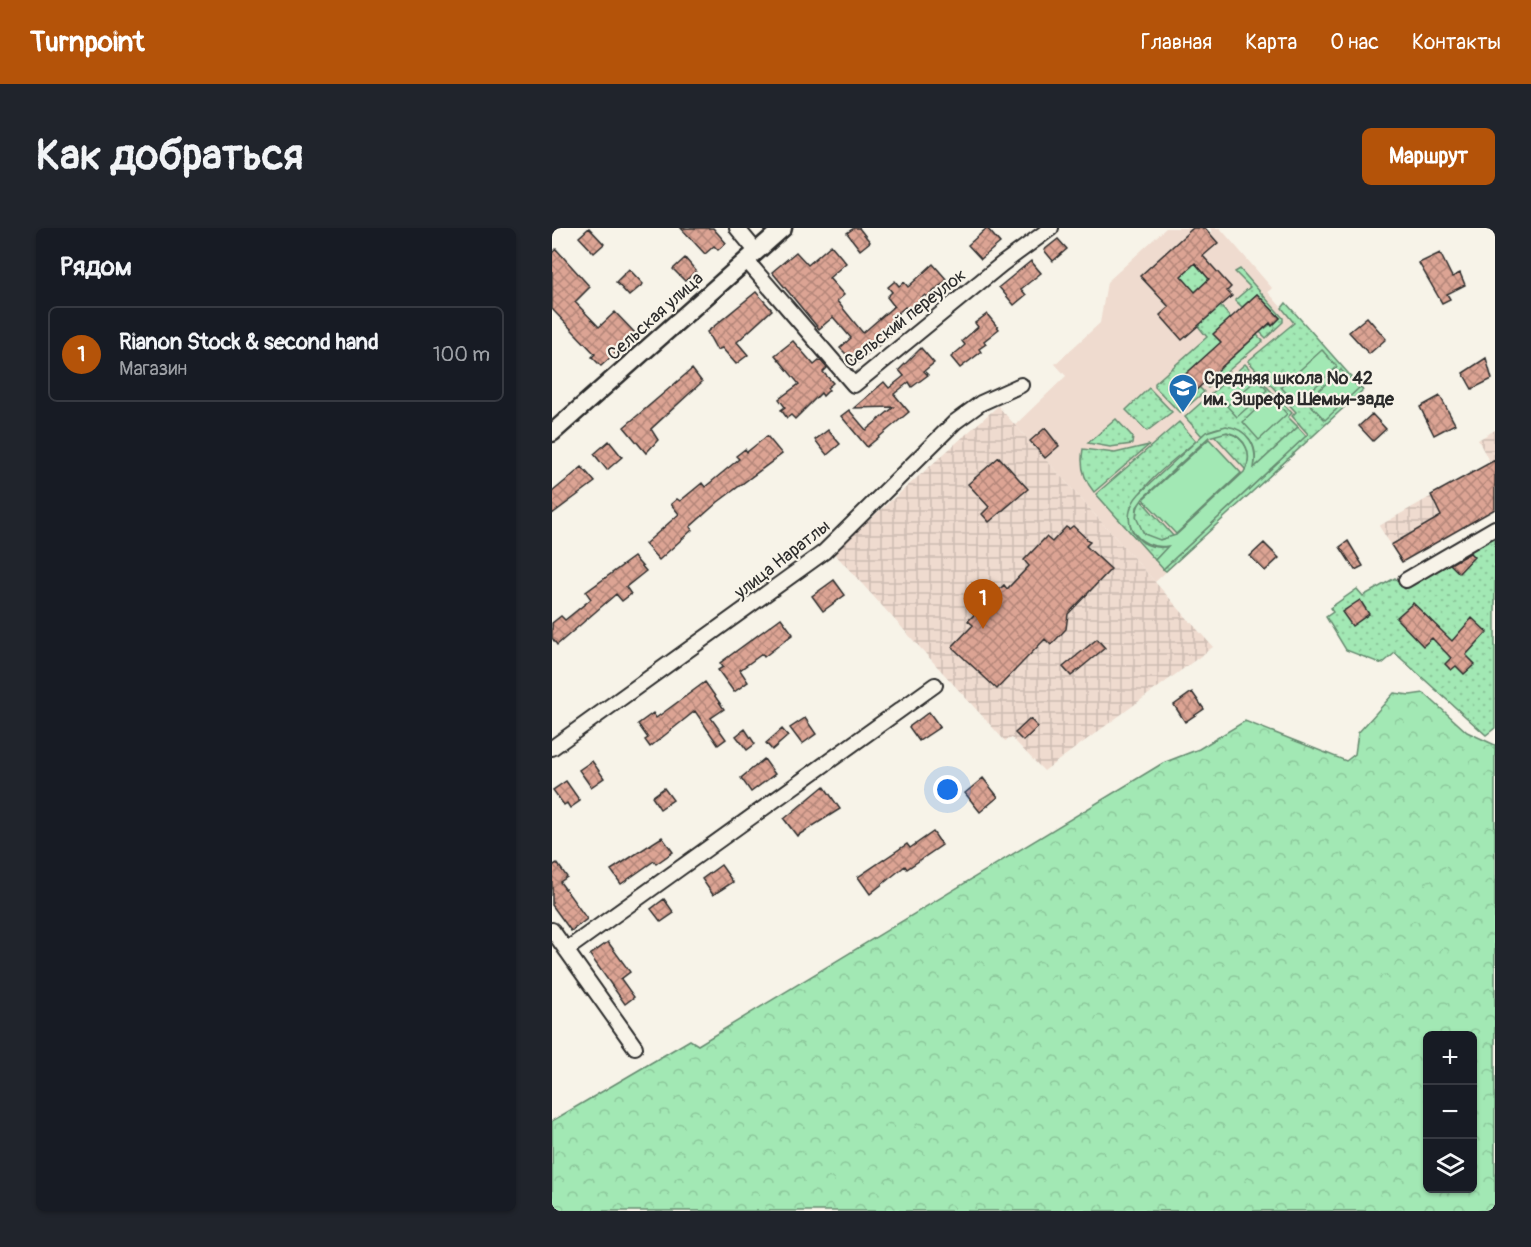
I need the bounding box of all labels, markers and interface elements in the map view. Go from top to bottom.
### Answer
text: Turnpoint [30,25,144,60]
text: Главная [1141,29,1212,56]
text: Карта [1245,29,1297,56]
text: О нас [1330,29,1379,56]
text: Контакты [1412,29,1501,56]
button: Маршрут [1362,128,1495,185]
text: Как добраться [36,130,303,182]
text: Рядом [60,251,132,283]
street label: Сельский переулок [840,264,971,373]
street label: Сельская улица [602,267,708,366]
text: Rianon Stock & second hand [119,328,379,356]
text: 1 [78,342,85,367]
text: 100 m [433,342,490,367]
text: Магазин [119,356,187,381]
place label: Средняя школа № 42 им. Эшрефа Шемьи-заде [1203,367,1395,411]
school or university icon: Средняя школа № 42 им. Эшрефа Шемьи-заде [1167,372,1199,414]
street label: улица Наратлы [729,515,835,605]
pin: 1 [964,580,1002,629]
your location [933,775,962,804]
map controls [1423,1031,1477,1193]
button: + [1423,1031,1477,1085]
button: − [1423,1085,1477,1139]
button: layers [1423,1139,1477,1193]

